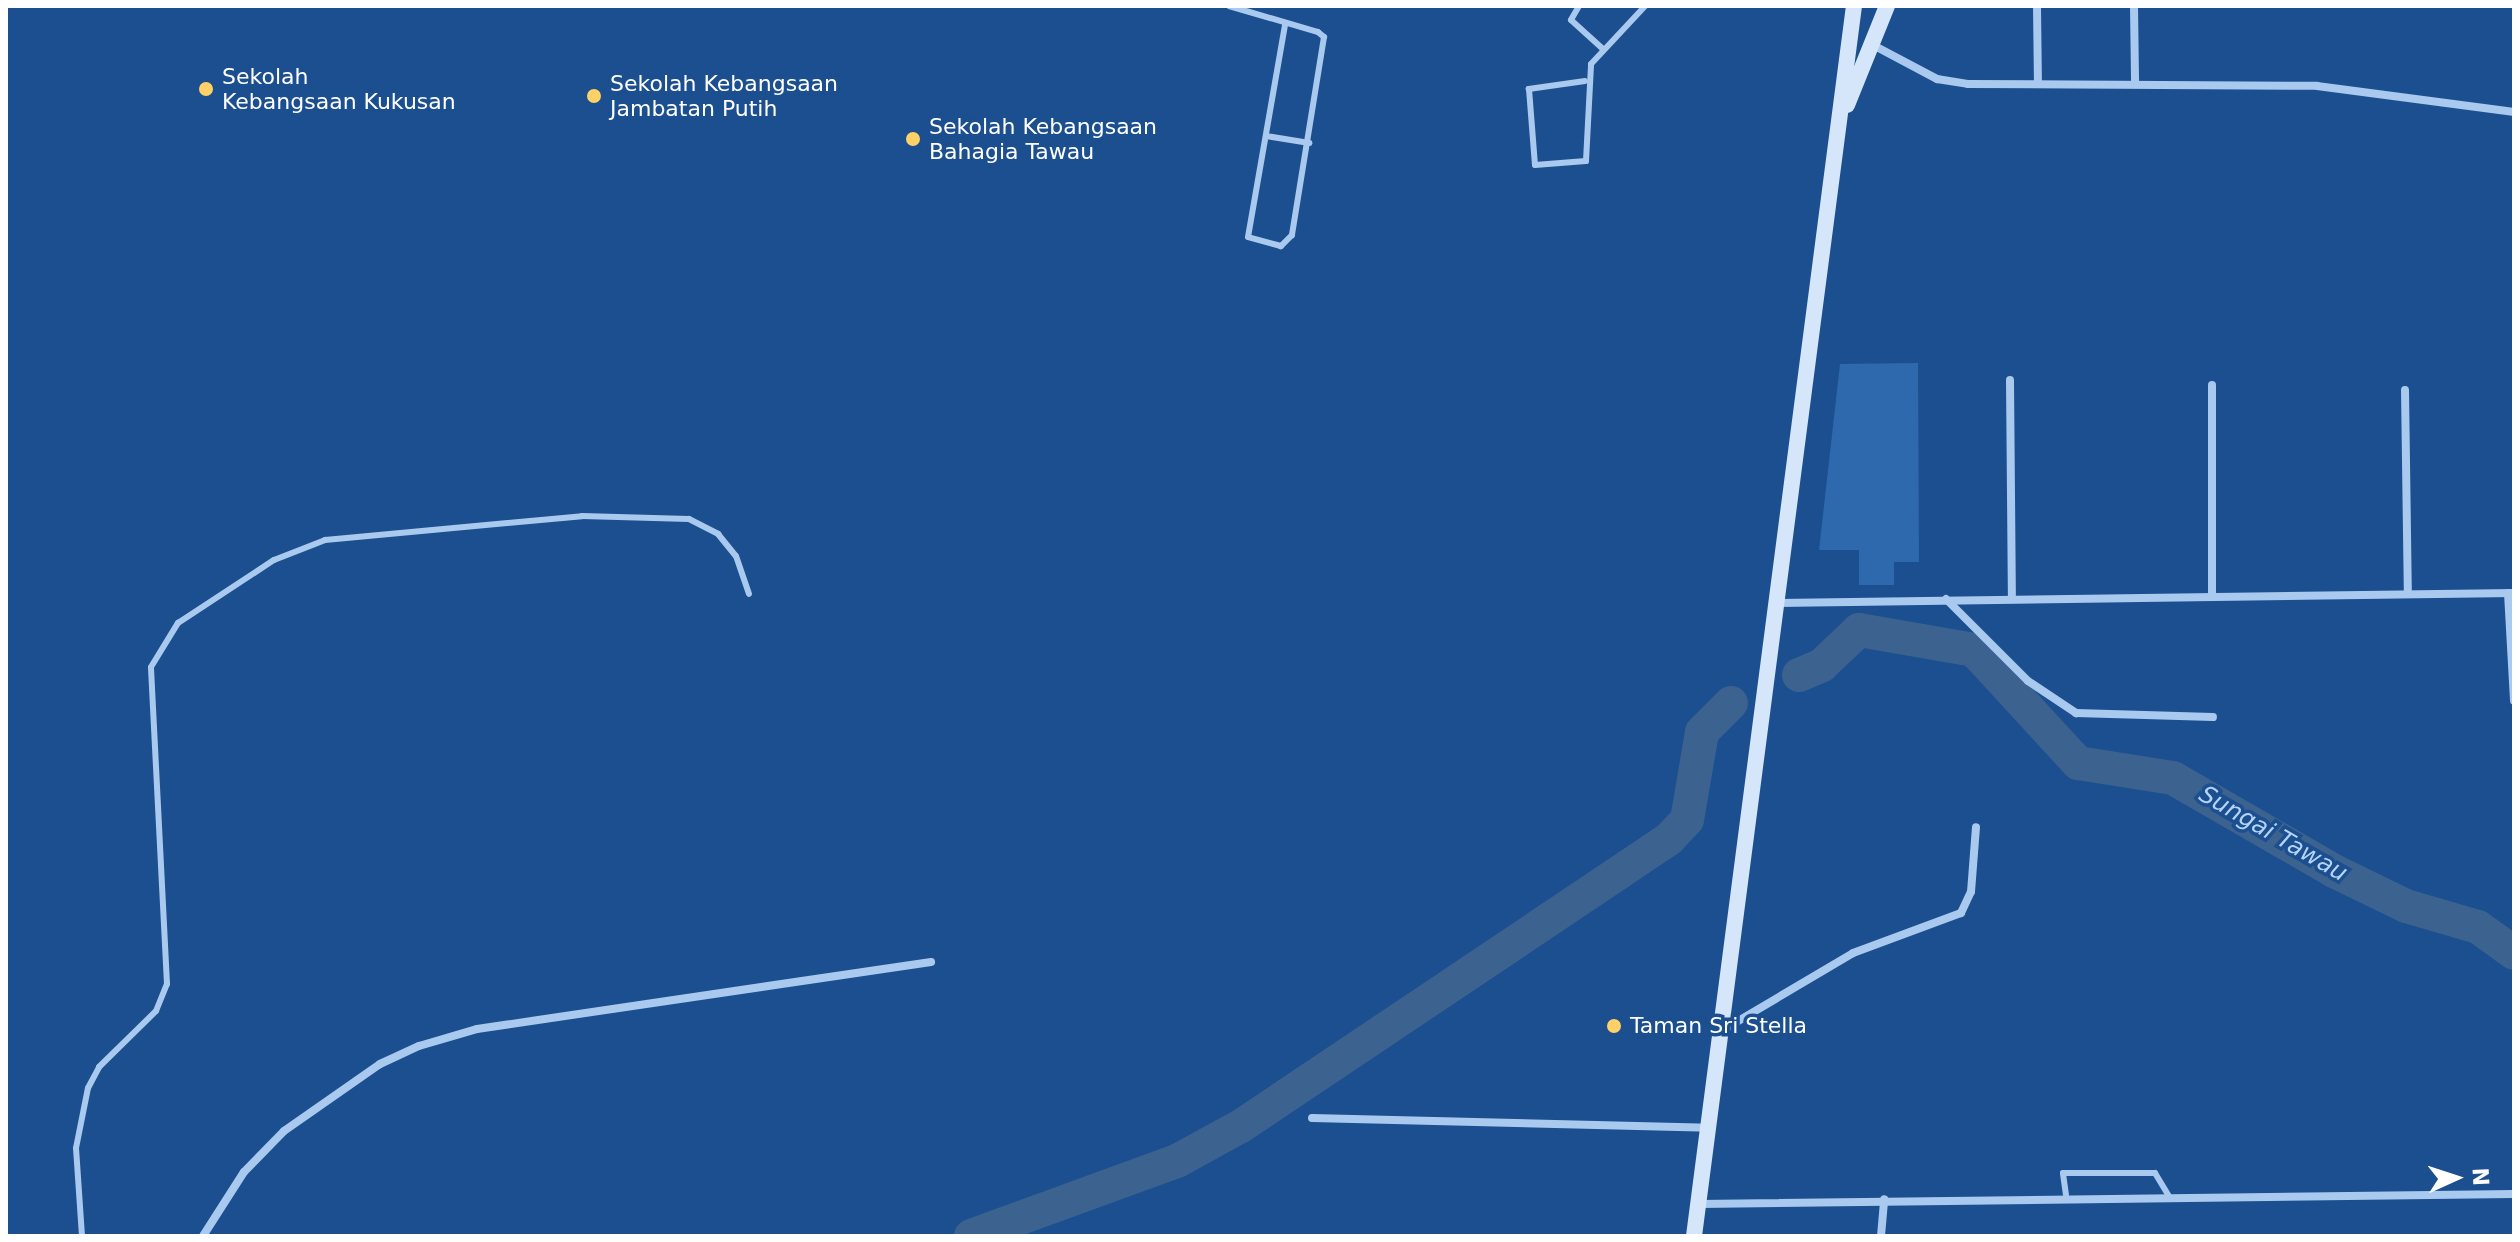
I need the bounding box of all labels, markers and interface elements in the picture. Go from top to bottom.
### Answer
place label: Sekolah Kebangsaan Kukusan [222,63,456,114]
place label: Sekolah Kebangsaan Jambatan Putih [610,70,838,122]
marker: Sekolah Kebangsaan Kukusan [197,80,215,98]
marker: Sekolah Kebangsaan Jambatan Putih [585,87,603,105]
place label: Sekolah Kebangsaan Bahagia Tawau [929,113,1157,164]
marker: Sekolah Kebangsaan Bahagia Tawau [904,130,922,148]
water label: Sungai Tawau [2194,780,2352,888]
place label: Taman Sri Stella [1630,1013,1807,1039]
marker: Taman Sri Stella [1605,1017,1623,1035]
north arrow [2416,1138,2496,1218]
text: N [2468,1167,2493,1187]

